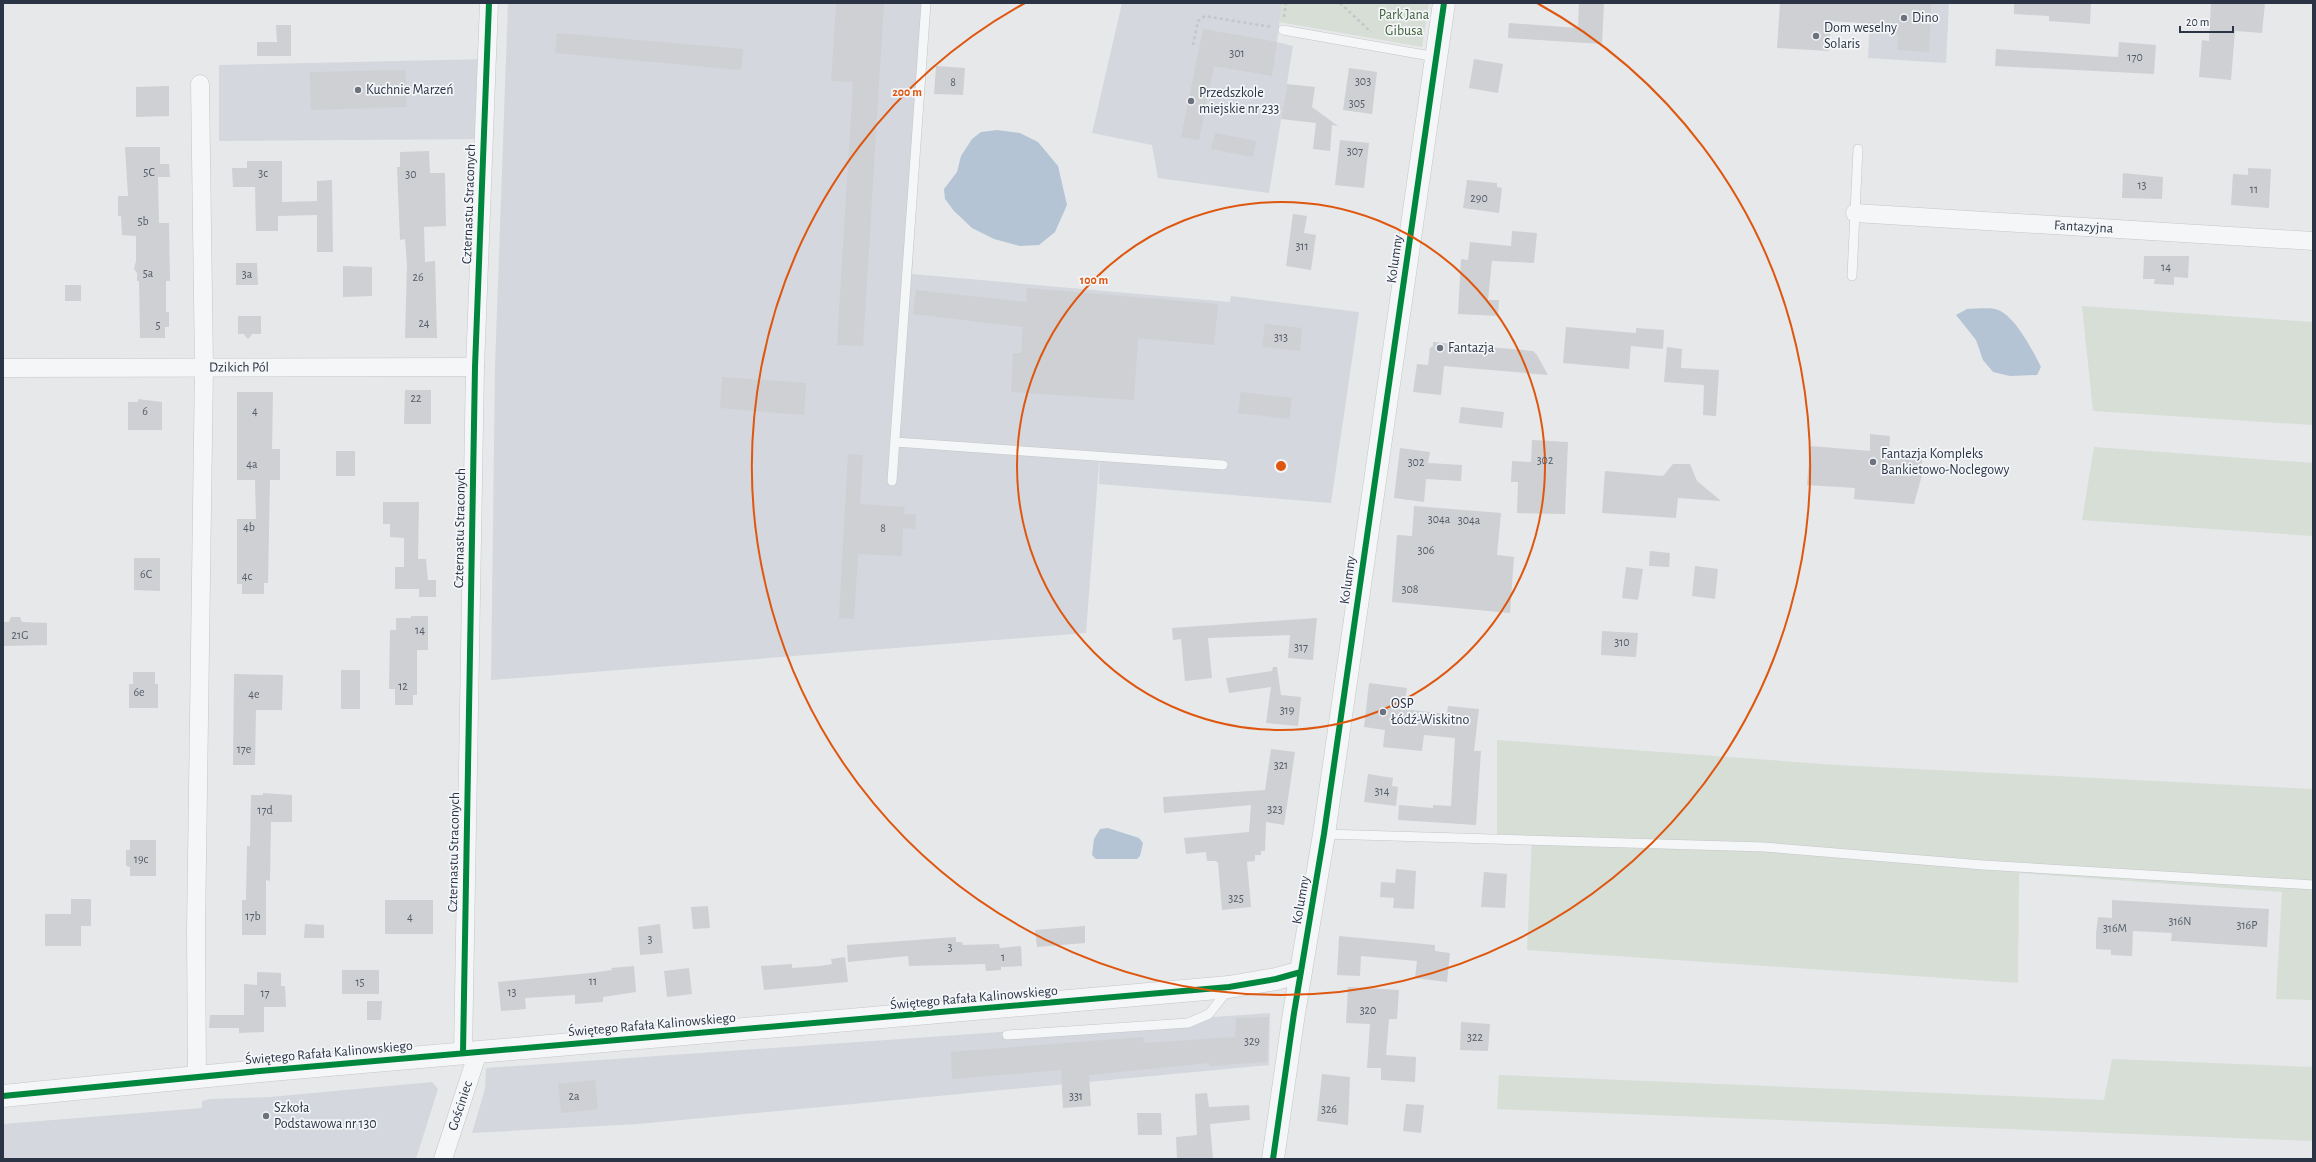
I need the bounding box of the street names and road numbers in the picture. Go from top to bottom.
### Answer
street label: Czternastu Straconych [460,144,478,264]
street label: Fantazyjna [2054,218,2114,236]
street label: Kolumny [1385,234,1405,284]
street label: Dzikich Pól [209,360,269,375]
street label: Czternastu Straconych [452,468,468,588]
street label: Kolumny [1338,555,1358,605]
street label: Czternastu Straconych [446,792,462,912]
street label: Kolumny [1290,875,1312,925]
street label: Świętego Rafała Kalinowskiego [889,981,1058,1012]
street label: Świętego Rafała Kalinowskiego [567,1008,736,1039]
street label: Świętego Rafała Kalinowskiego [244,1036,413,1067]
street label: Gościniec [446,1079,475,1132]

